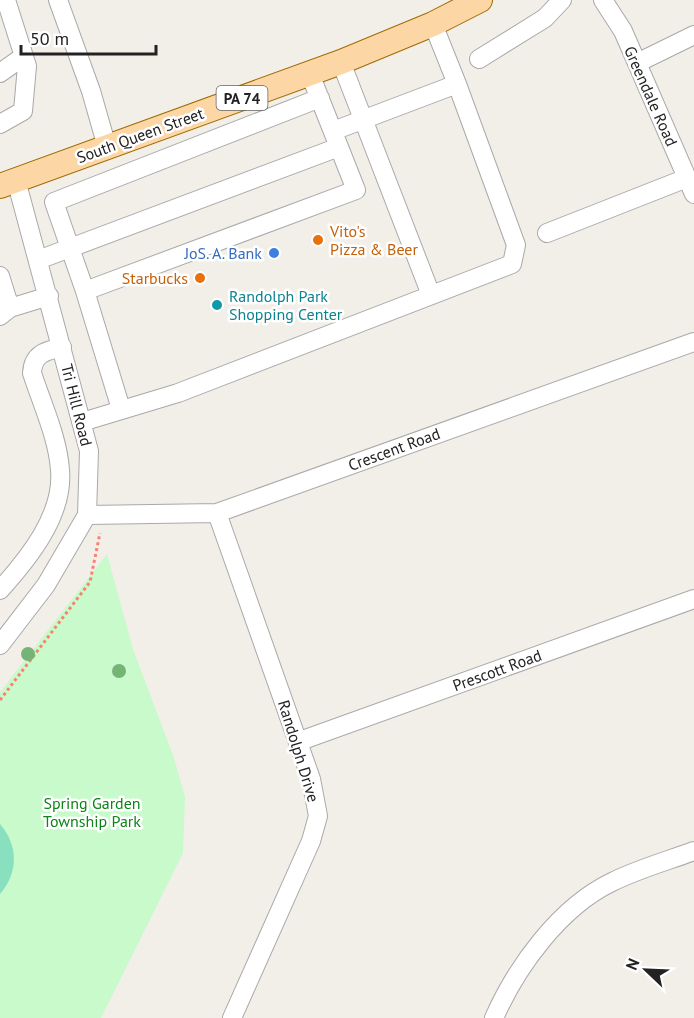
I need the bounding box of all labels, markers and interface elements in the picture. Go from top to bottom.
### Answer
scale bar [21,18,156,56]
text: 50 m [30,27,69,50]
street label: Greendale Road [620,43,682,149]
road number: PA 74 [216,86,268,110]
street label: South Queen Street [74,103,207,167]
place label: Vito's Pizza & Beer [329,221,418,259]
marker: Vito's Pizza & Beer [311,233,325,247]
place label: JoS. A. Bank [183,243,262,263]
marker: JoS. A. Bank [267,246,281,260]
place label: Starbucks [122,268,188,288]
marker: Starbucks [193,271,207,285]
place label: Randolph Park Shopping Center [229,286,343,324]
marker: Randolph Park Shopping Center [210,298,224,312]
street label: Tri Hill Road [57,362,97,448]
street label: Crescent Road [345,423,443,475]
street label: Prescott Road [450,645,544,695]
street label: Randolph Drive [274,698,324,804]
park label: Spring Garden Township Park [43,793,141,831]
north arrow [616,940,676,1000]
text: N [621,955,643,973]

